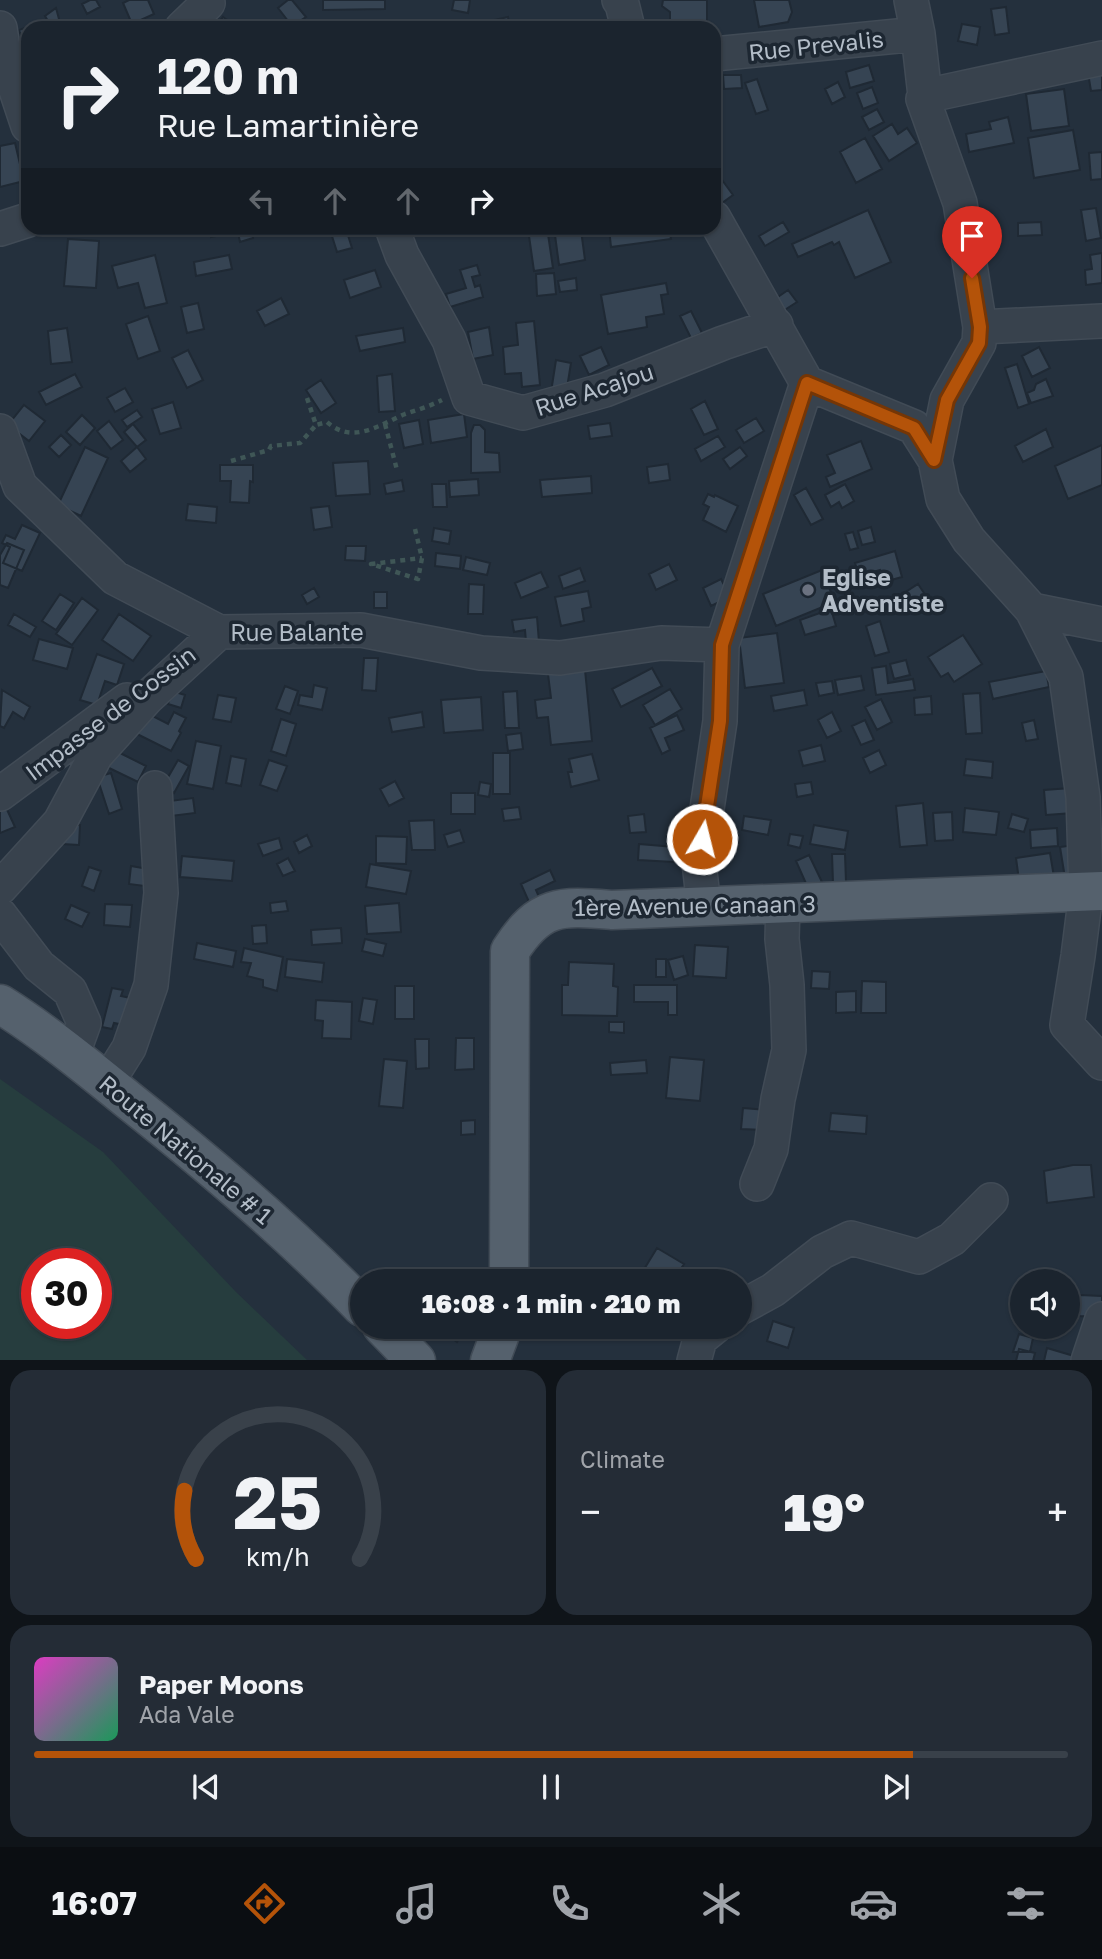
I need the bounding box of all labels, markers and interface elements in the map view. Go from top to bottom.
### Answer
street label: Rue Prevalis [747,24,885,66]
text: 120 m [157,46,299,105]
icon: right [42,49,133,140]
text: Rue Lamartinière [157,106,419,144]
icon: left [243,182,281,220]
icon: ahead [316,182,354,220]
icon: ahead [389,182,427,220]
icon: right [462,182,500,220]
pin [942,206,1002,278]
icon: arrive [953,217,991,255]
street label: Rue Acajou [531,357,657,421]
place label: Eglise Adventiste [822,563,944,617]
marker: Eglise Adventiste [800,582,816,598]
street label: Rue Balante [230,618,364,646]
street label: Impasse de Cossin [19,640,201,786]
position arrow [665,802,739,876]
street label: 1ère Avenue Canaan 3 [574,889,816,921]
street label: Route Nationale # 1 [94,1069,278,1229]
speed limit sign: 30 [21,1248,112,1339]
map controls [1010,1269,1080,1339]
button: sound [1010,1269,1080,1339]
text: 16:08 · 1 min · 210 m [422,1288,680,1319]
text: Climate [580,1445,665,1473]
text: 25 [234,1458,322,1545]
text: 19° [783,1480,865,1542]
text: − [580,1489,601,1534]
text: + [1047,1489,1068,1534]
text: km/h [246,1540,310,1571]
text: Paper Moons [139,1669,304,1700]
text: Ada Vale [139,1700,235,1728]
icon: previous [187,1768,225,1806]
icon: pause [532,1768,570,1806]
icon: next [877,1768,915,1806]
icon: directions [240,1879,289,1928]
icon: music [392,1879,441,1928]
icon: phone [545,1879,594,1928]
icon: climate [697,1879,746,1928]
icon: car [849,1879,898,1928]
icon: filters [1001,1879,1050,1928]
text: 16:07 [52,1884,137,1922]

